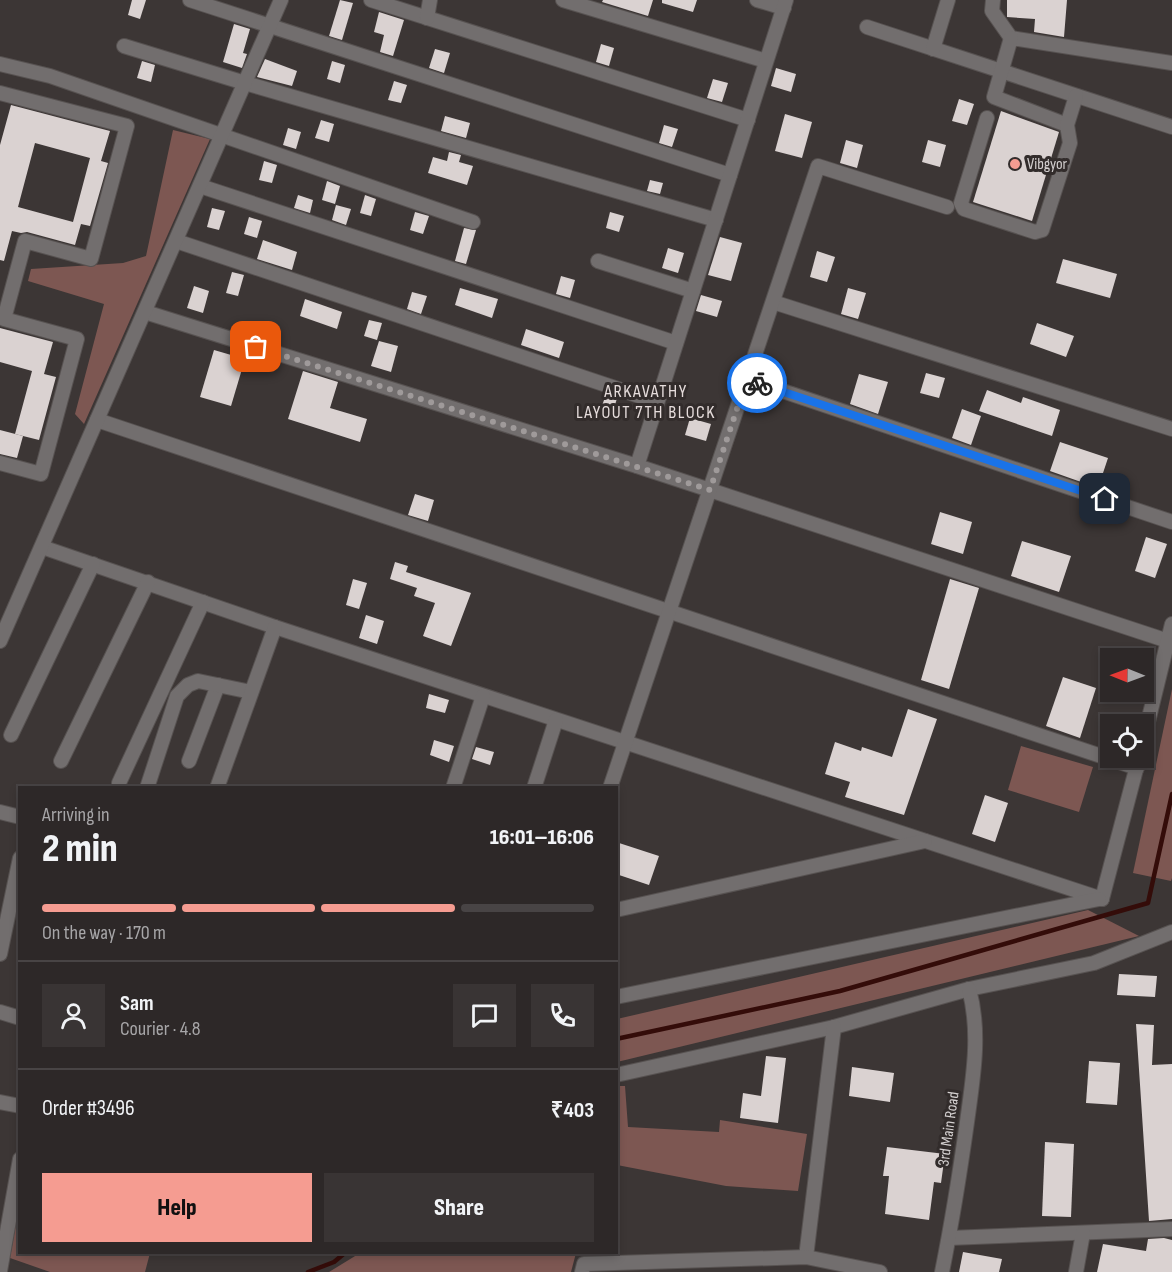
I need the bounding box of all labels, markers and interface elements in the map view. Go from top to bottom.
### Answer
place label: Vibgyor [1027,155,1068,174]
marker: Vibgyor [1008,157,1022,171]
pin [230,321,281,372]
icon: bag [239,330,272,363]
courier [727,353,787,413]
icon: bike [741,367,774,400]
district label: ARKAVATHY LAYOUT 7TH BLOCK [576,381,716,423]
pin [1079,473,1130,524]
icon: home [1088,482,1121,515]
north arrow [1100,648,1154,702]
map controls [1100,648,1154,768]
button: locate [1100,714,1154,768]
text: Arriving in [42,803,110,827]
text: 16:01–16:06 [490,824,594,851]
text: 2 min [42,826,118,873]
text: On the way · 170 m [42,921,166,945]
button: person [42,984,105,1047]
button: chat [453,984,516,1047]
button: phone [531,984,594,1047]
text: Sam [120,990,154,1017]
text: Courier · 4.8 [120,1017,201,1041]
street label: 3rd Main Road [934,1091,964,1167]
text: Order #3496 [42,1095,135,1122]
text: ₹403 [551,1097,594,1124]
button: Help [42,1173,312,1242]
button: Share [324,1173,594,1242]

